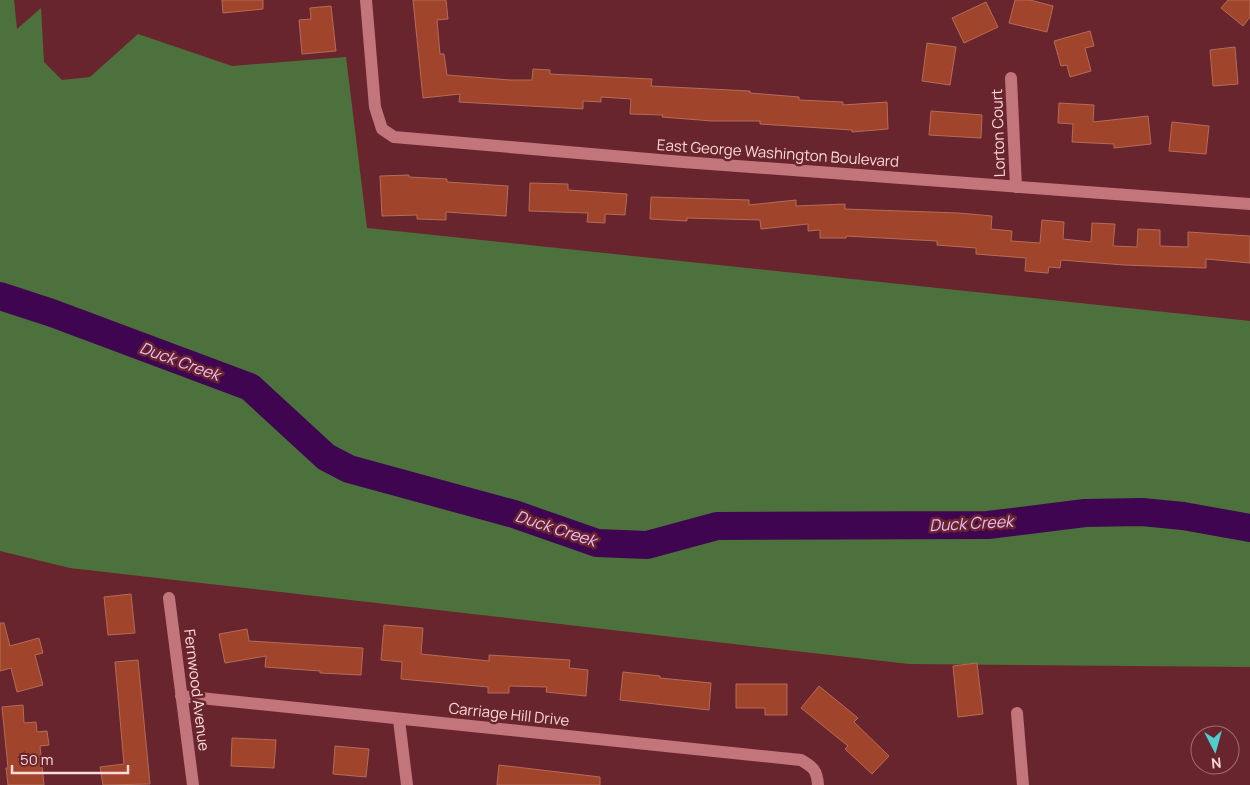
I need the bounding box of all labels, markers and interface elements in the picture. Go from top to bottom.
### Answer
street label: Lorton Court [986,88,1010,178]
street label: East George Washington Boulevard [656,134,900,172]
water label: Duck Creek [137,336,225,386]
water label: Duck Creek [513,505,601,552]
water label: Duck Creek [929,510,1016,536]
street label: Fernwood Avenue [179,628,215,752]
street label: Carriage Hill Drive [448,697,571,731]
north arrow [1190,725,1240,775]
scale bar [12,742,129,774]
text: 50 m [20,749,54,770]
text: N [1210,753,1222,773]

